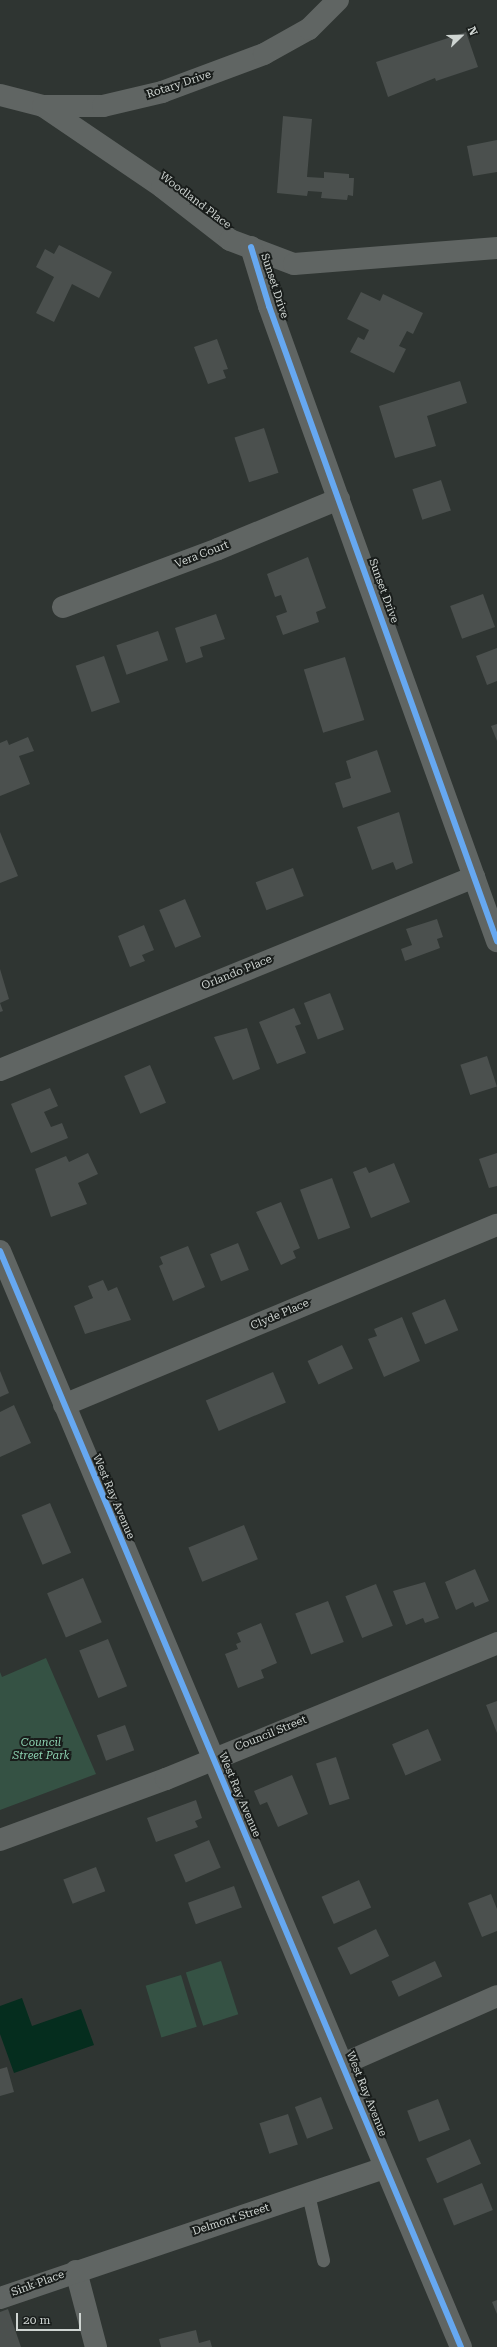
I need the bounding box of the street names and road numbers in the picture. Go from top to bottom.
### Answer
street label: Rotary Drive [145,68,213,102]
street label: Woodland Place [157,170,233,232]
street label: Sunset Drive [257,252,291,320]
street label: Vera Court [173,539,231,571]
street label: Sunset Drive [365,557,401,625]
street label: Orlando Place [200,953,274,993]
street label: Clyde Place [249,1297,311,1333]
street label: West Ray Avenue [89,1453,137,1541]
street label: Council Street [233,1714,309,1754]
street label: West Ray Avenue [215,1751,263,1839]
street label: West Ray Avenue [343,2049,389,2139]
street label: Delmont Street [191,2201,271,2239]
street label: Sink Place [10,2268,66,2300]

